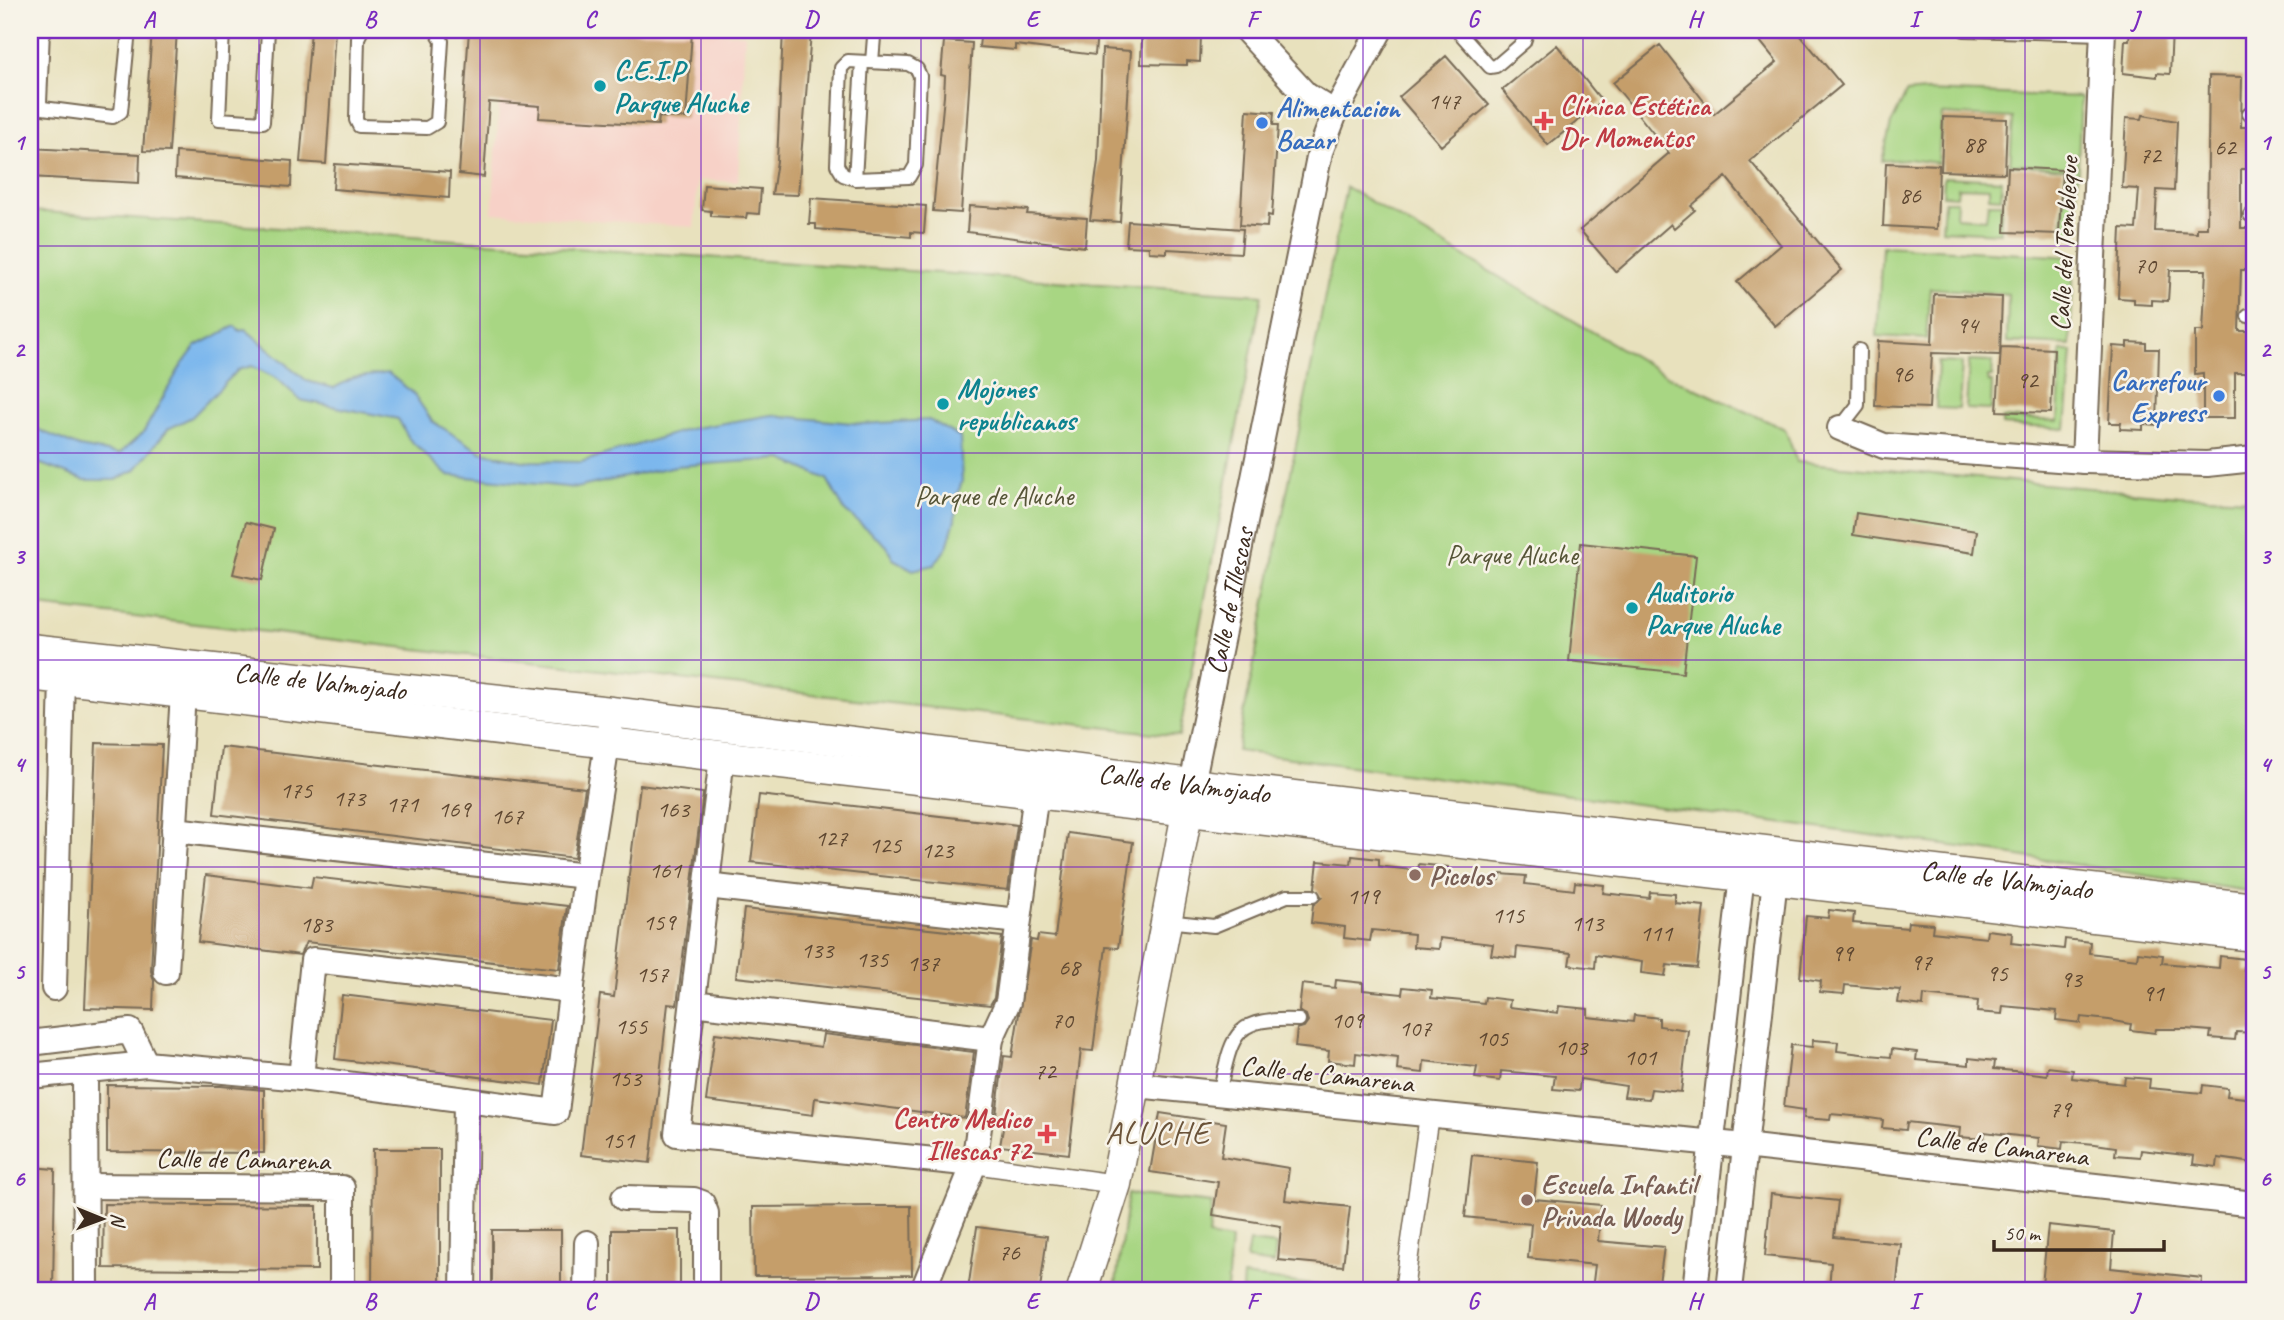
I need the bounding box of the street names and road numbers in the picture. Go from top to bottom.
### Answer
street label: Calle del Tembleque [2042,154,2086,332]
street label: Calle de Illescas [1197,522,1261,677]
street label: Calle de Valmojado [233,654,410,707]
street label: Calle de Valmojado [1097,755,1274,811]
street label: Calle de Valmojado [1919,852,2096,907]
street label: Calle de Camarena [1239,1047,1417,1101]
street label: Calle de Camarena [1913,1118,2092,1174]
street label: Calle de Camarena [156,1140,332,1178]

